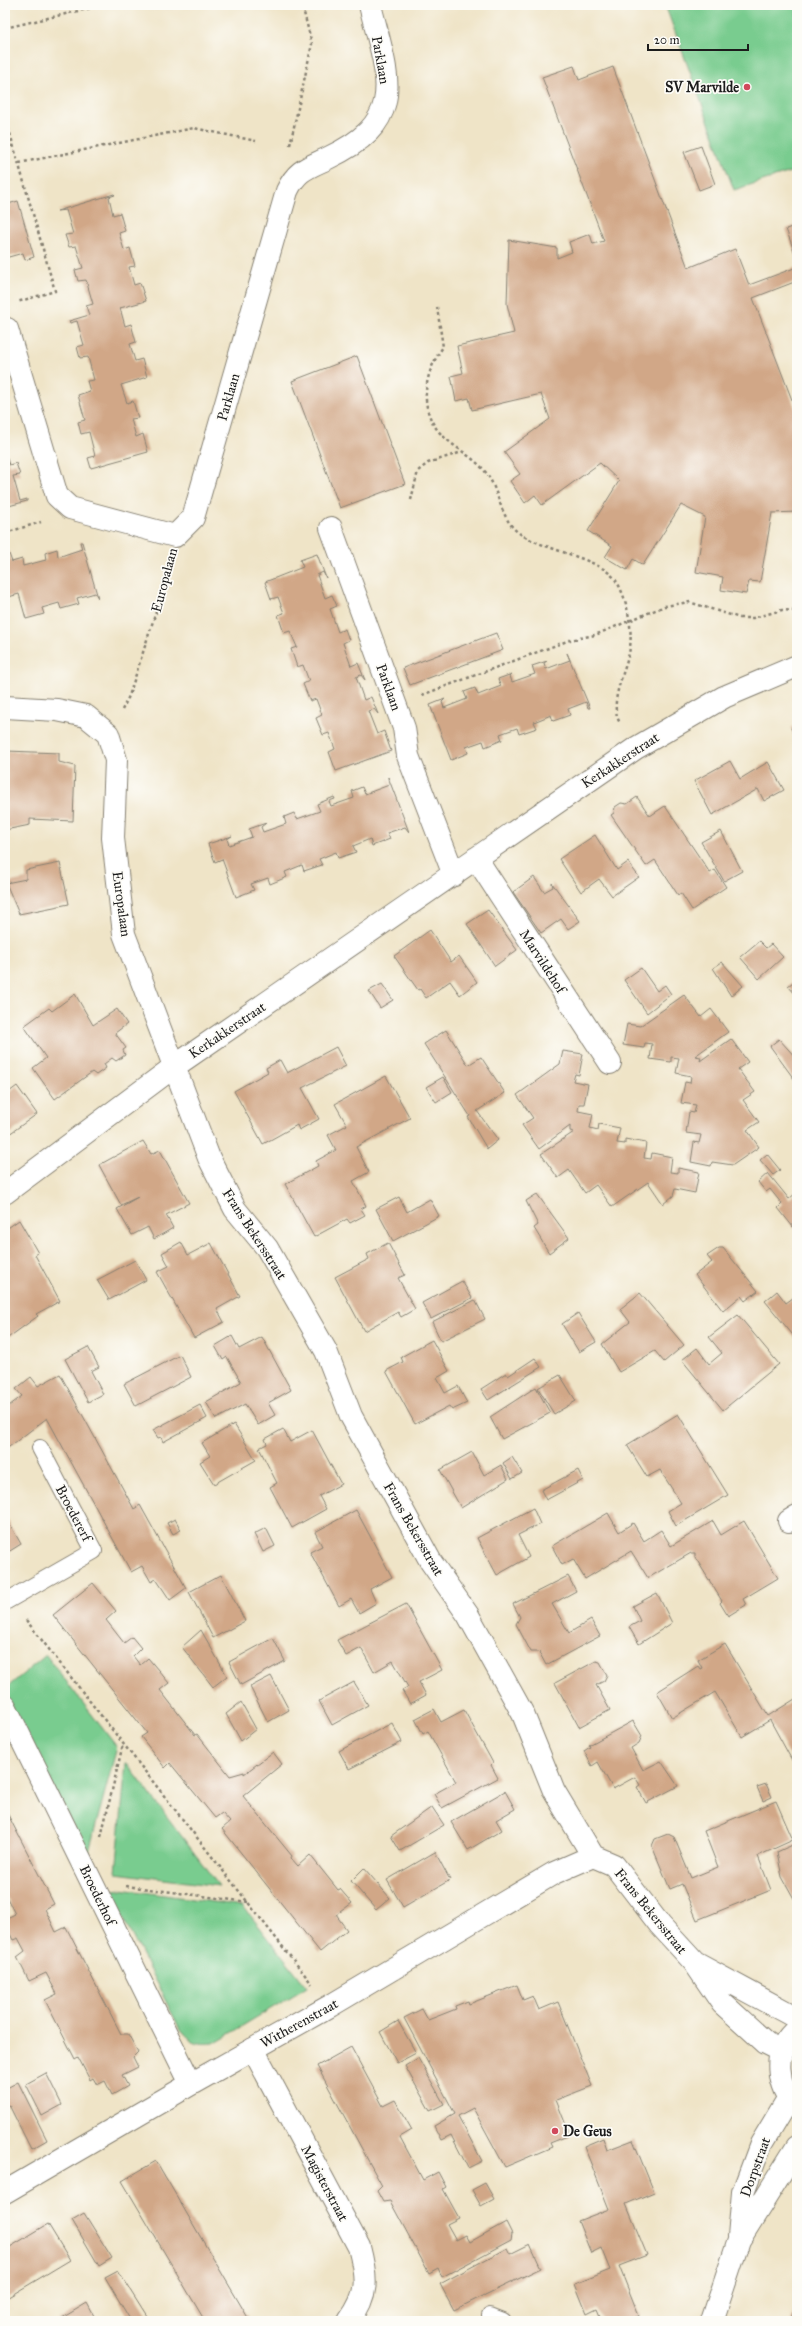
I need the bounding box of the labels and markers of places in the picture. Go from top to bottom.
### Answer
place label: SV Marvilde [665,79,739,96]
marker: SV Marvilde [742,82,752,92]
place label: De Geus [563,2123,612,2140]
marker: De Geus [550,2126,560,2136]

